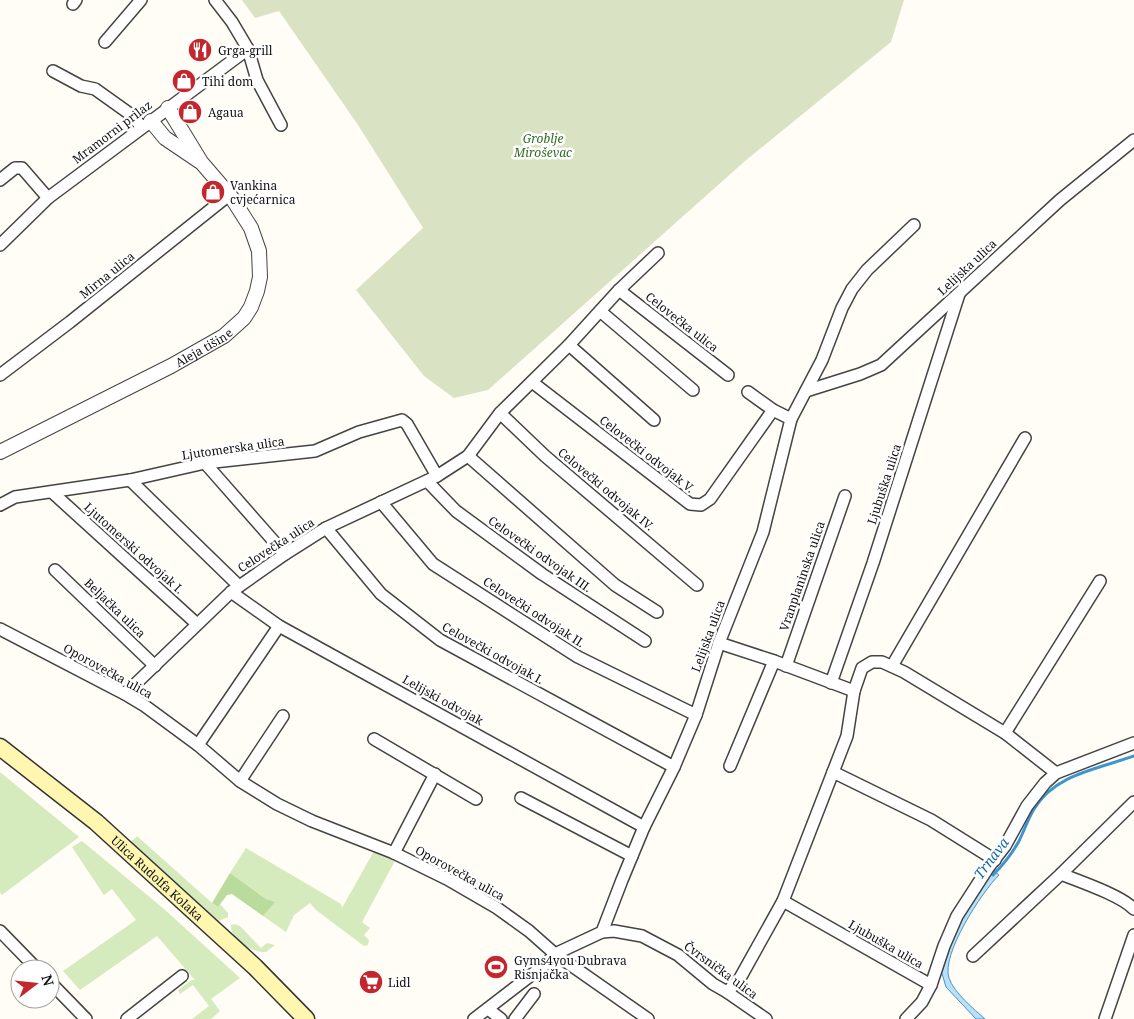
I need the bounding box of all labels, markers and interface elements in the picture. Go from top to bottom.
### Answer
restaurant icon: Grga-grill [187,37,213,63]
place label: Grga-grill [218,42,273,59]
shop icon: Tihi dom [171,68,197,94]
place label: Tihi dom [202,73,253,90]
street label: Mramorni prilaz [69,96,155,168]
shop icon: Agaua [177,99,203,125]
place label: Agaua [208,104,244,121]
park label: Groblje Miroševac [513,130,572,161]
place label: Vankina cvjećarnica [230,177,296,208]
shop icon: Vankina cvjećarnica [200,179,226,205]
street label: Lelijska ulica [934,235,1000,299]
street label: Mirna ulica [76,247,138,302]
street label: Celovečka ulica [642,288,722,356]
street label: Aleja tišine [172,324,236,371]
street label: Celovečki odvojak V. [596,412,698,496]
street label: Ljutomerska ulica [181,432,286,464]
street label: Ljubuška ulica [863,441,905,526]
street label: Celovečki odvojak IV. [554,444,658,534]
street label: Ljutomerski odvojak I. [80,499,188,597]
street label: Celovečki odvojak III. [485,512,595,596]
street label: Celovečka ulica [234,514,318,576]
street label: Vranplaninska ulica [775,518,829,633]
street label: Celovečki odvojak II. [480,573,588,651]
street label: Beljačka ulica [81,574,149,642]
street label: Lelijska ulica [687,598,729,674]
street label: Celovečki odvojak I. [439,618,547,688]
street label: Oporovečka ulica [60,639,156,703]
street label: Lelijski odvojak [400,671,487,730]
street label: Ulica Rudolfa Kolaka [108,832,207,925]
water label: Trnava [969,833,1013,883]
street label: Oporovečka ulica [412,841,508,905]
street label: Ljubuška ulica [845,916,927,972]
street label: Čvrsnička ulica [681,937,762,1003]
place label: Gyms4you Dubrava Risnjačka [514,952,627,983]
sports icon: Gyms4you Dubrava Risnjačka [483,954,509,980]
north arrow [10,959,60,1009]
supermarket icon: Lidl [358,969,384,995]
text: N [37,972,59,988]
place label: Lidl [388,974,411,991]

